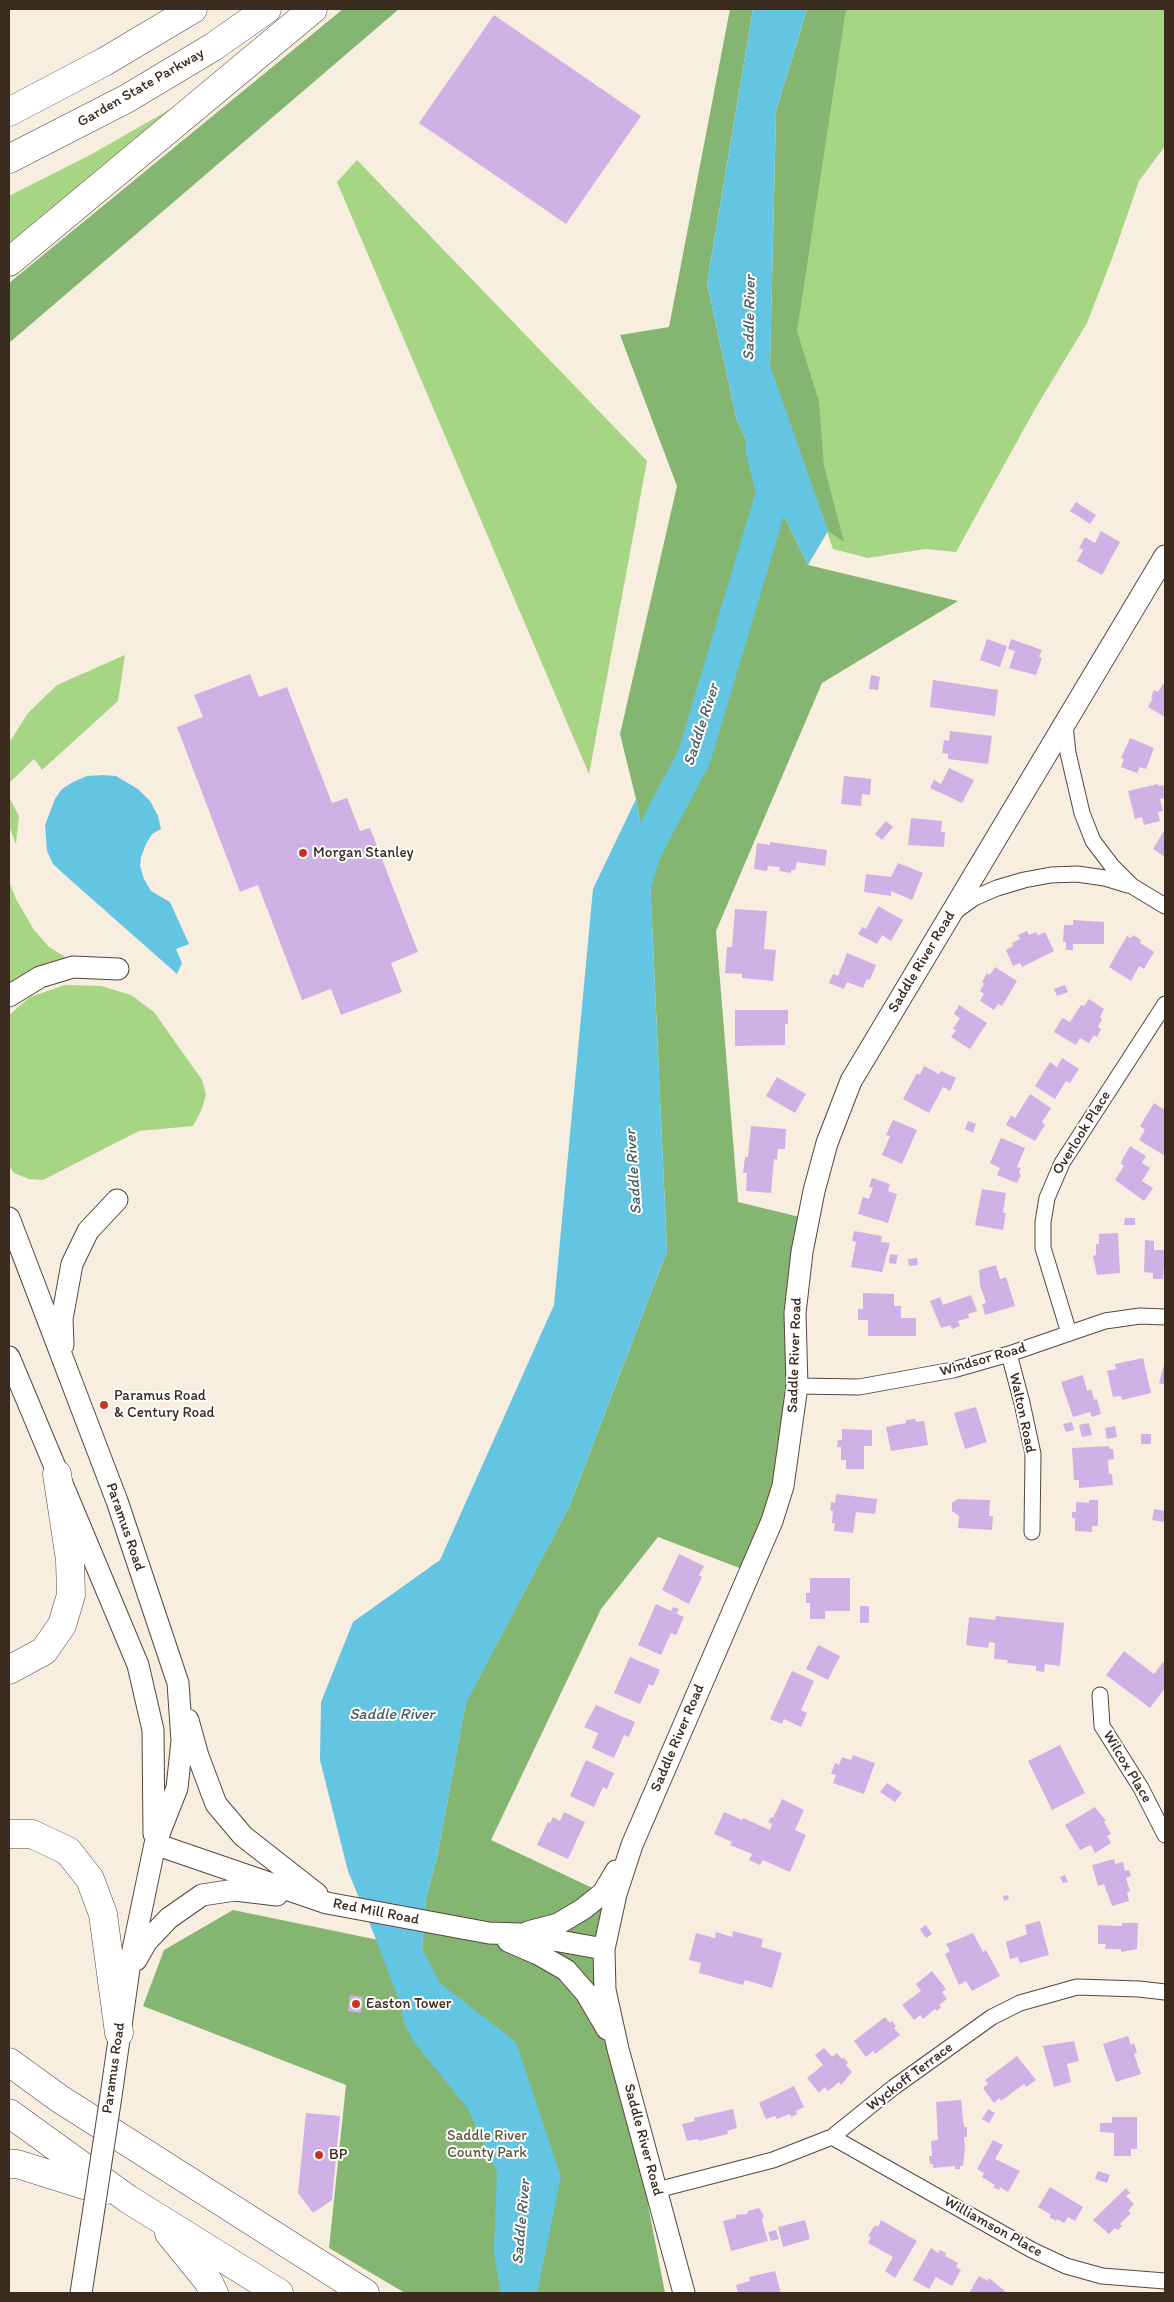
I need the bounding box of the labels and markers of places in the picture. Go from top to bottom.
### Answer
place label: Morgan Stanley [313,844,414,862]
marker: Morgan Stanley [297,847,309,859]
place label: Paramus Road & Century Road [114,1387,215,1422]
marker: Paramus Road & Century Road [98,1399,110,1411]
place label: Easton Tower [366,1995,451,2013]
marker: Easton Tower [350,1998,362,2010]
place label: BP [329,2146,347,2164]
marker: BP [313,2149,325,2161]

